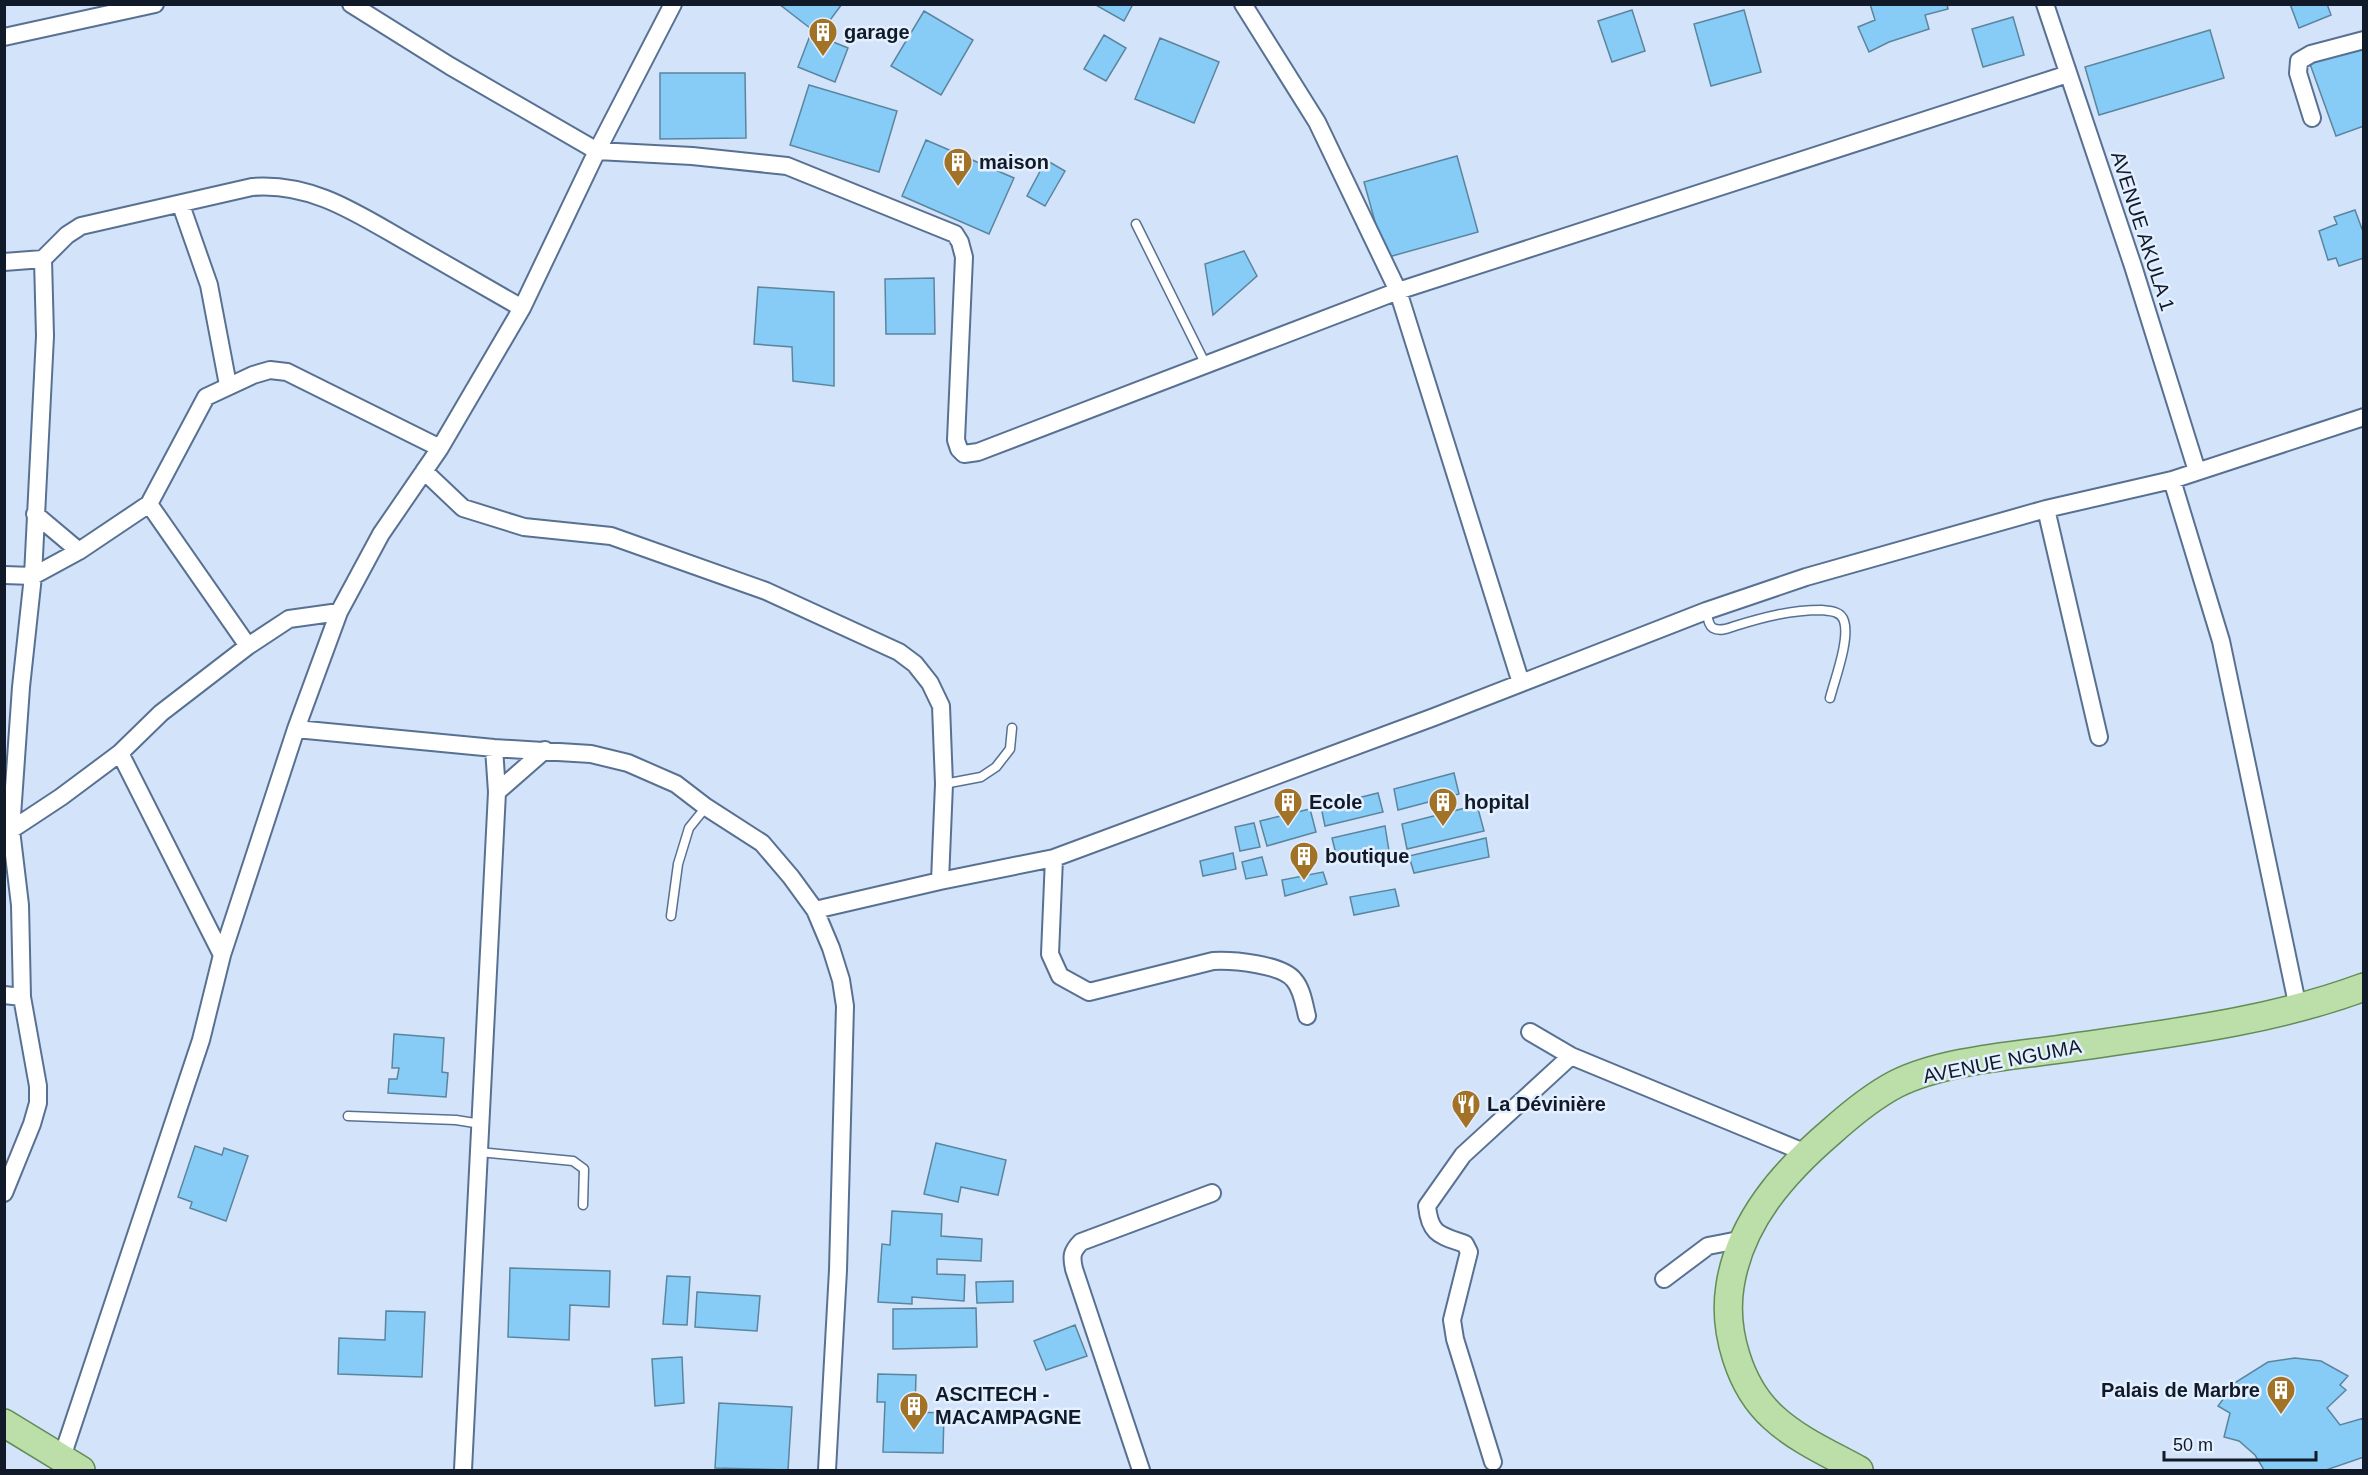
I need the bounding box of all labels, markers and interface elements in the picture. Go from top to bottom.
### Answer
building icon: garage [807,16,839,58]
place label: garage [844,21,910,43]
building icon: maison [942,146,974,188]
street label: AVENUE AKULA 1 [2107,148,2179,314]
place label: maison [979,151,1049,173]
building icon: Ecole [1272,786,1304,828]
building icon: hopital [1427,786,1459,828]
place label: Ecole [1309,791,1362,813]
place label: hopital [1464,791,1530,813]
building icon: boutique [1288,840,1320,882]
place label: boutique [1325,845,1409,867]
street label: AVENUE NGUMA [1921,1035,2084,1087]
restaurant icon: La Dévinière [1450,1088,1482,1130]
place label: La Dévinière [1487,1093,1606,1115]
building icon: Palais de Marbre [2265,1374,2297,1416]
place label: Palais de Marbre [2101,1379,2260,1401]
place label: ASCITECH - MACAMPAGNE [935,1383,1081,1428]
building icon: ASCITECH - MACAMPAGNE [898,1390,930,1432]
scale bar [2164,1424,2316,1462]
text: 50 m [2173,1435,2213,1455]

